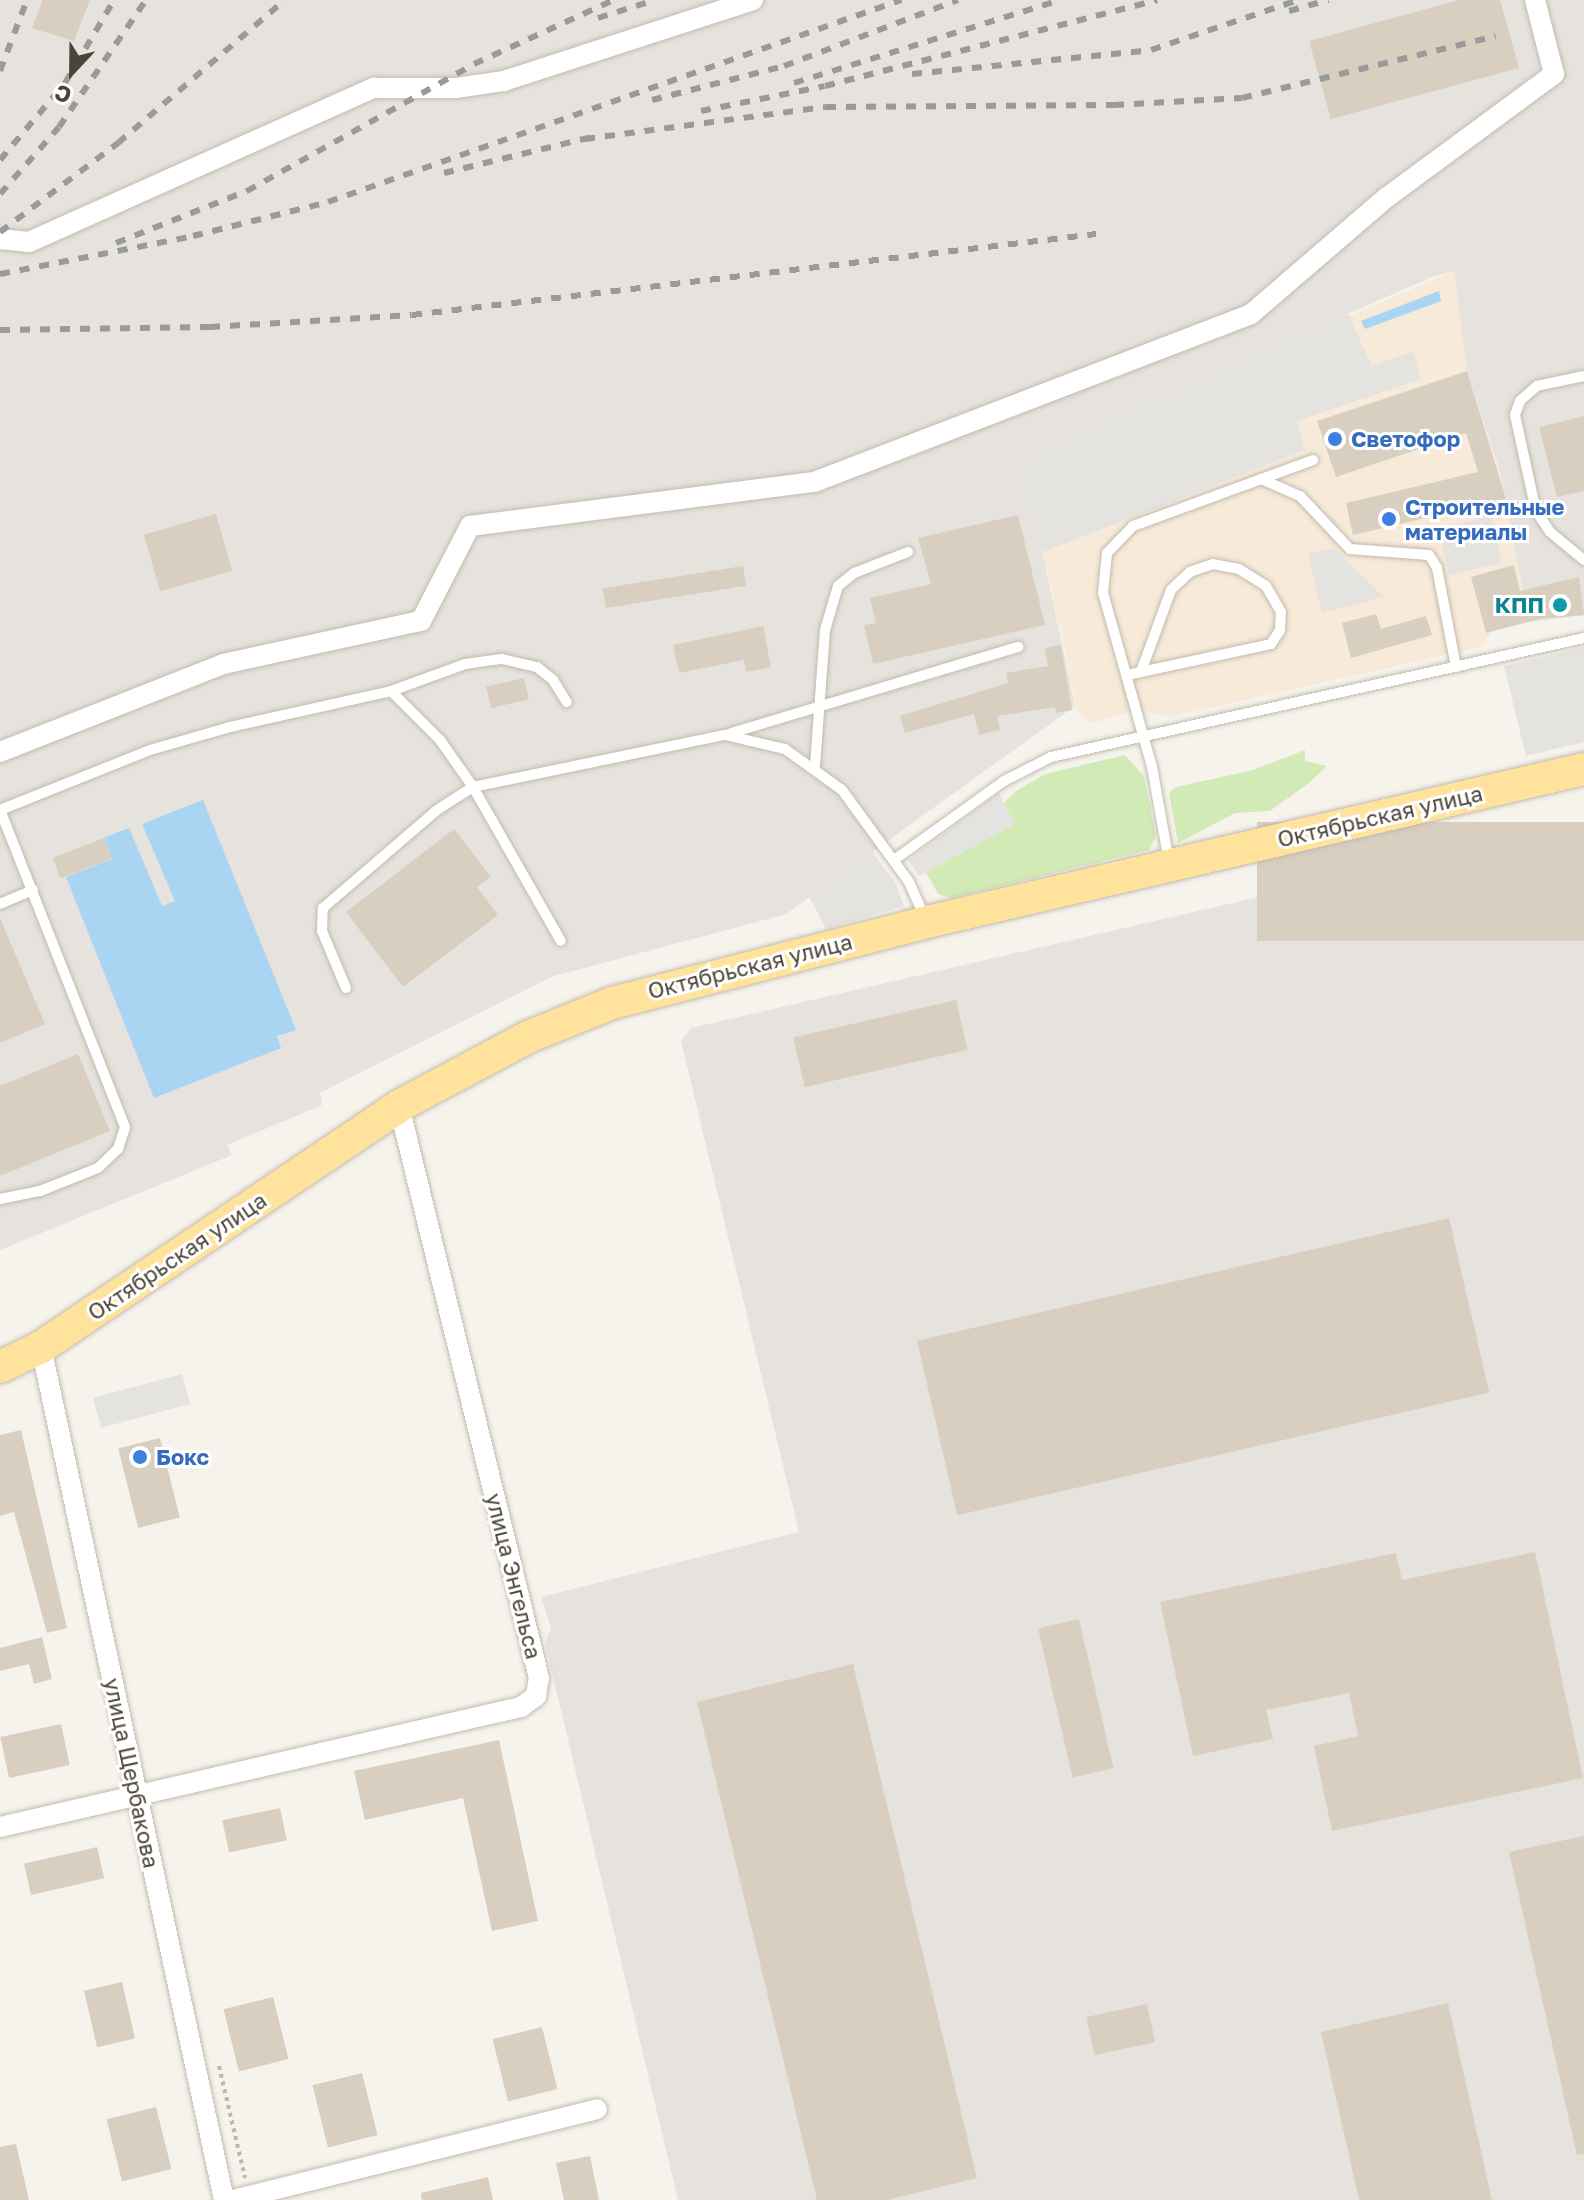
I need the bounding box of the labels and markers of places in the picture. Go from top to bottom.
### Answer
place label: Светофор [1351,426,1460,452]
marker: Светофор [1326,430,1344,448]
place label: Строительные материалы [1405,493,1565,544]
marker: Строительные материалы [1380,510,1398,528]
place label: КПП [1495,592,1544,618]
marker: КПП [1551,596,1569,614]
place label: Бокс [156,1444,209,1470]
marker: Бокс [131,1448,149,1466]

